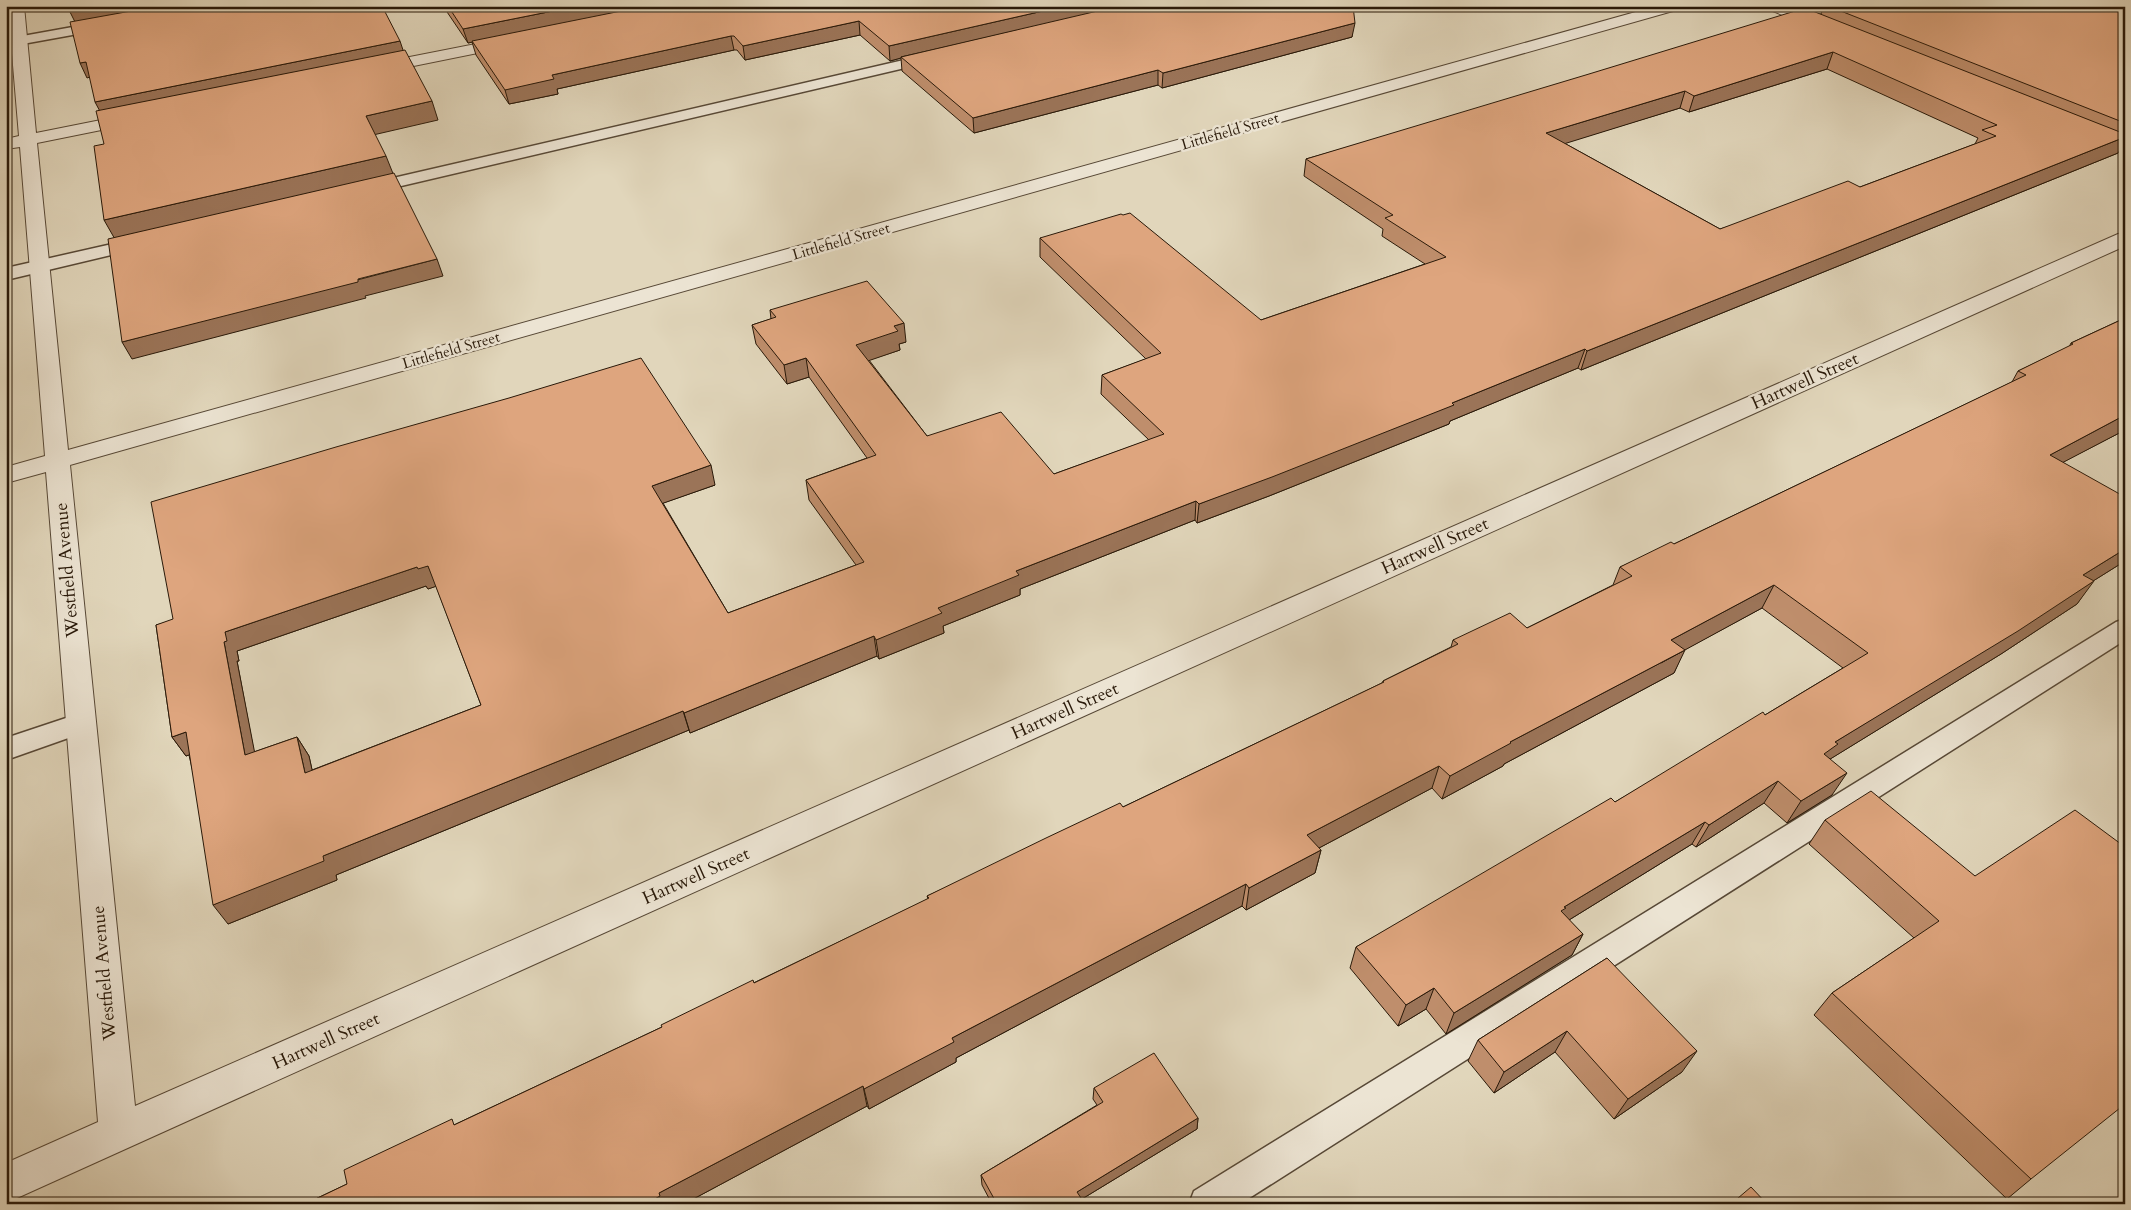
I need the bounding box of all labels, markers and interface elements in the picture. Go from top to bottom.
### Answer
street label: Littlefield Street [1179,107,1281,154]
street label: Littlefield Street [790,217,892,264]
street label: Littlefield Street [400,326,502,373]
street label: Hartwell Street [1747,346,1863,416]
street label: Westfield Avenue [49,501,85,640]
street label: Hartwell Street [1377,511,1493,581]
street label: Hartwell Street [1007,676,1123,746]
street label: Hartwell Street [638,841,754,911]
street label: Westfield Avenue [86,904,122,1043]
street label: Hartwell Street [268,1006,384,1076]

